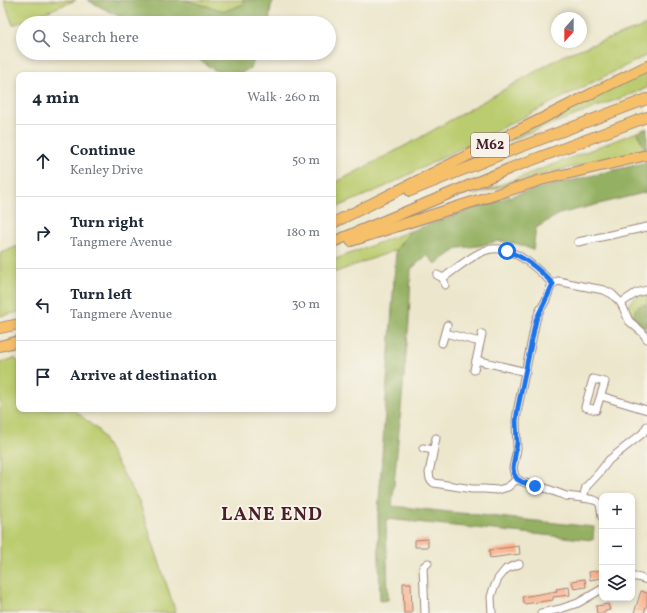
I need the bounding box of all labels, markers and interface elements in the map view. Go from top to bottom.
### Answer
north arrow [551,12,587,48]
search box [16,16,336,60]
icon: search [30,27,52,49]
text: Search here [62,28,139,49]
text: 4 min [32,87,79,110]
text: Walk · 260 m [247,89,320,107]
road number: M62 [471,133,509,157]
text: Continue [70,141,135,162]
icon: ahead [32,150,54,172]
text: 50 m [292,152,320,170]
text: Kenley Drive [70,162,143,180]
text: Turn right [70,213,144,234]
icon: right [32,222,54,244]
text: 180 m [286,224,320,242]
text: Tangmere Avenue [70,234,172,252]
route start [498,242,516,260]
text: Turn left [70,285,132,306]
icon: left [32,294,54,316]
text: 30 m [292,296,320,314]
text: Tangmere Avenue [70,306,172,324]
icon: arrive [32,366,54,388]
text: Arrive at destination [70,366,217,387]
route end [526,477,544,495]
map controls [599,493,635,601]
button: + [599,493,635,529]
district label: LANE END [221,502,323,528]
button: − [599,529,635,565]
button: layers [599,565,635,601]

